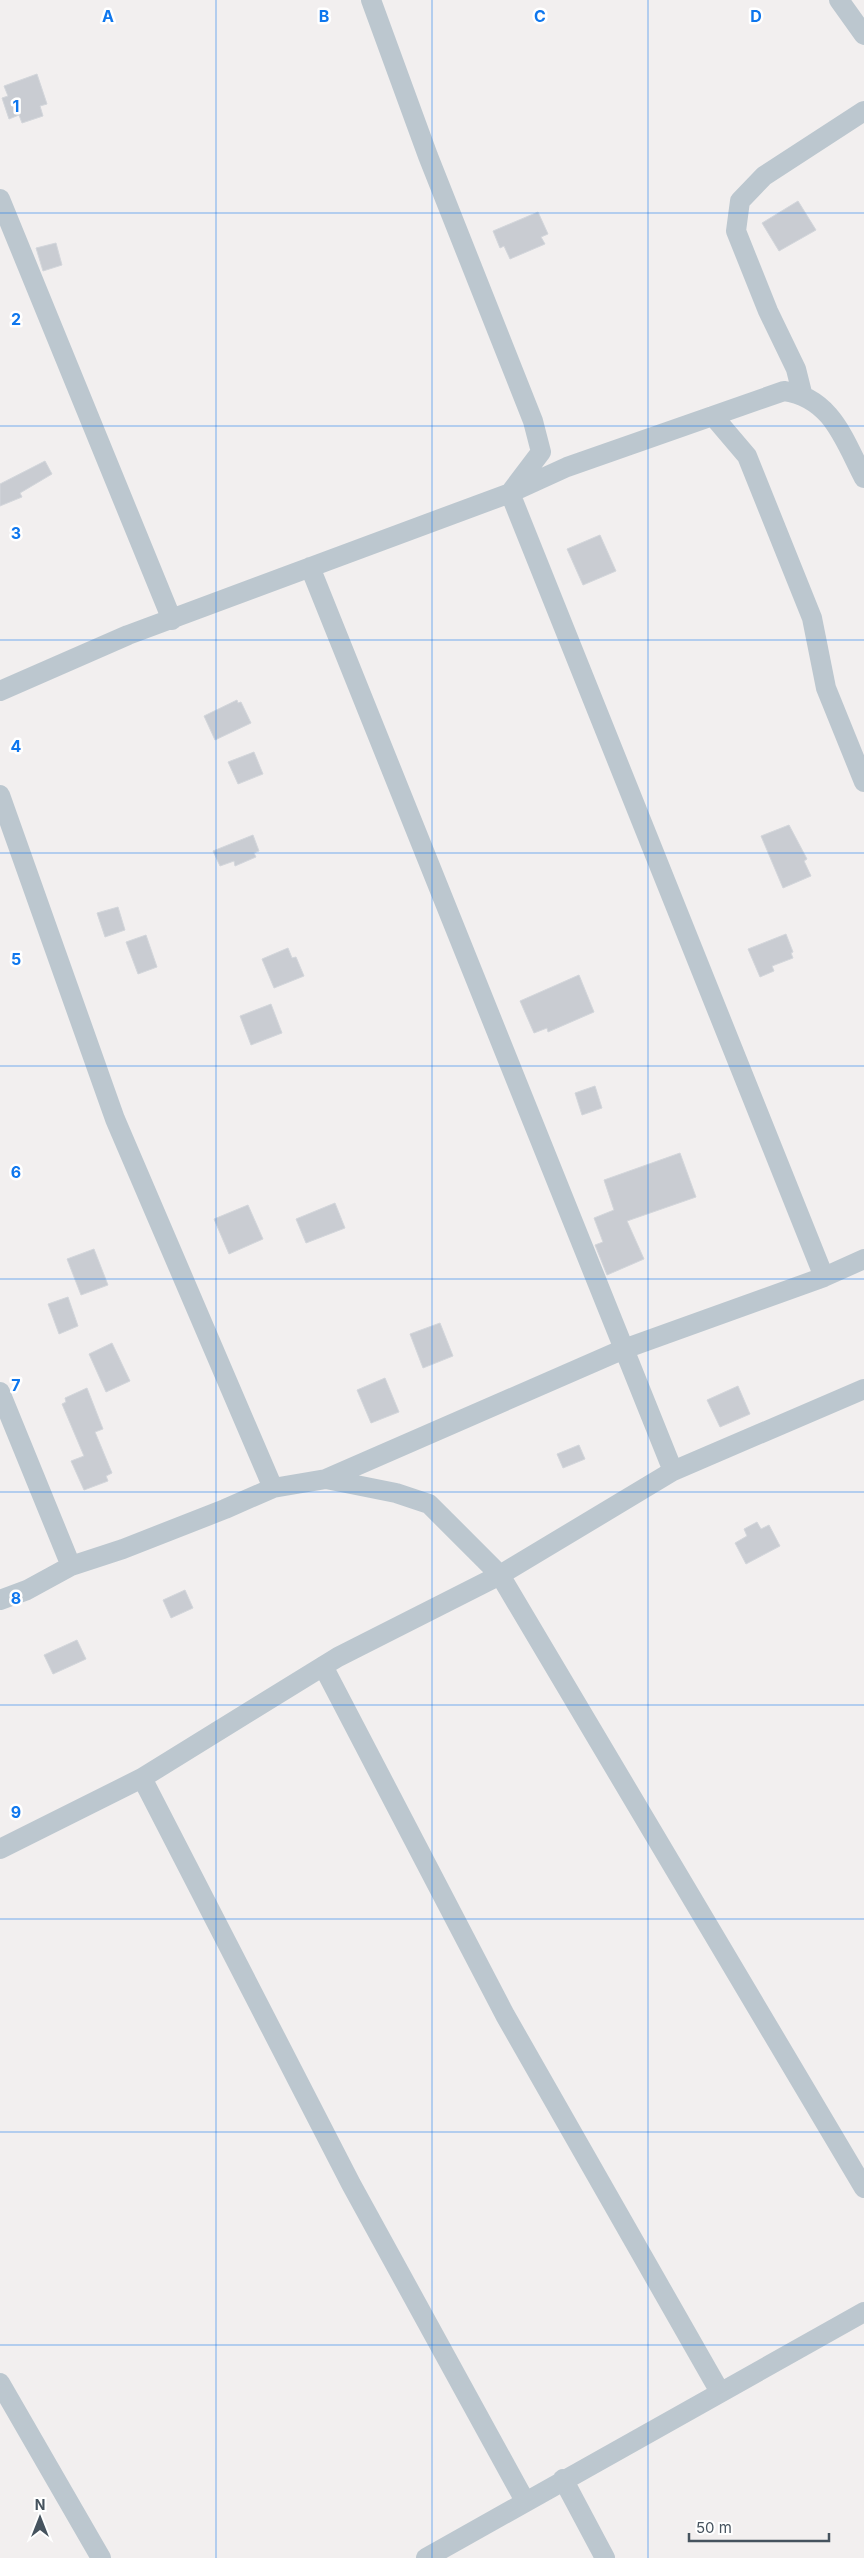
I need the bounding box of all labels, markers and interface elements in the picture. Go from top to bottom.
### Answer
text: A [102,6,114,26]
text: B [319,6,329,26]
text: C [534,6,546,26]
text: D [750,6,762,26]
text: 1 [13,96,19,116]
text: 2 [11,309,21,329]
text: 3 [11,523,21,543]
text: 4 [11,736,22,756]
text: 5 [11,949,21,969]
text: 6 [11,1162,21,1182]
text: 7 [11,1375,21,1395]
text: 8 [11,1588,21,1608]
text: 9 [11,1802,21,1822]
north arrow [15,2493,65,2543]
text: N [35,2496,45,2513]
scale bar [689,2510,829,2542]
text: 50 m [696,2518,732,2537]

